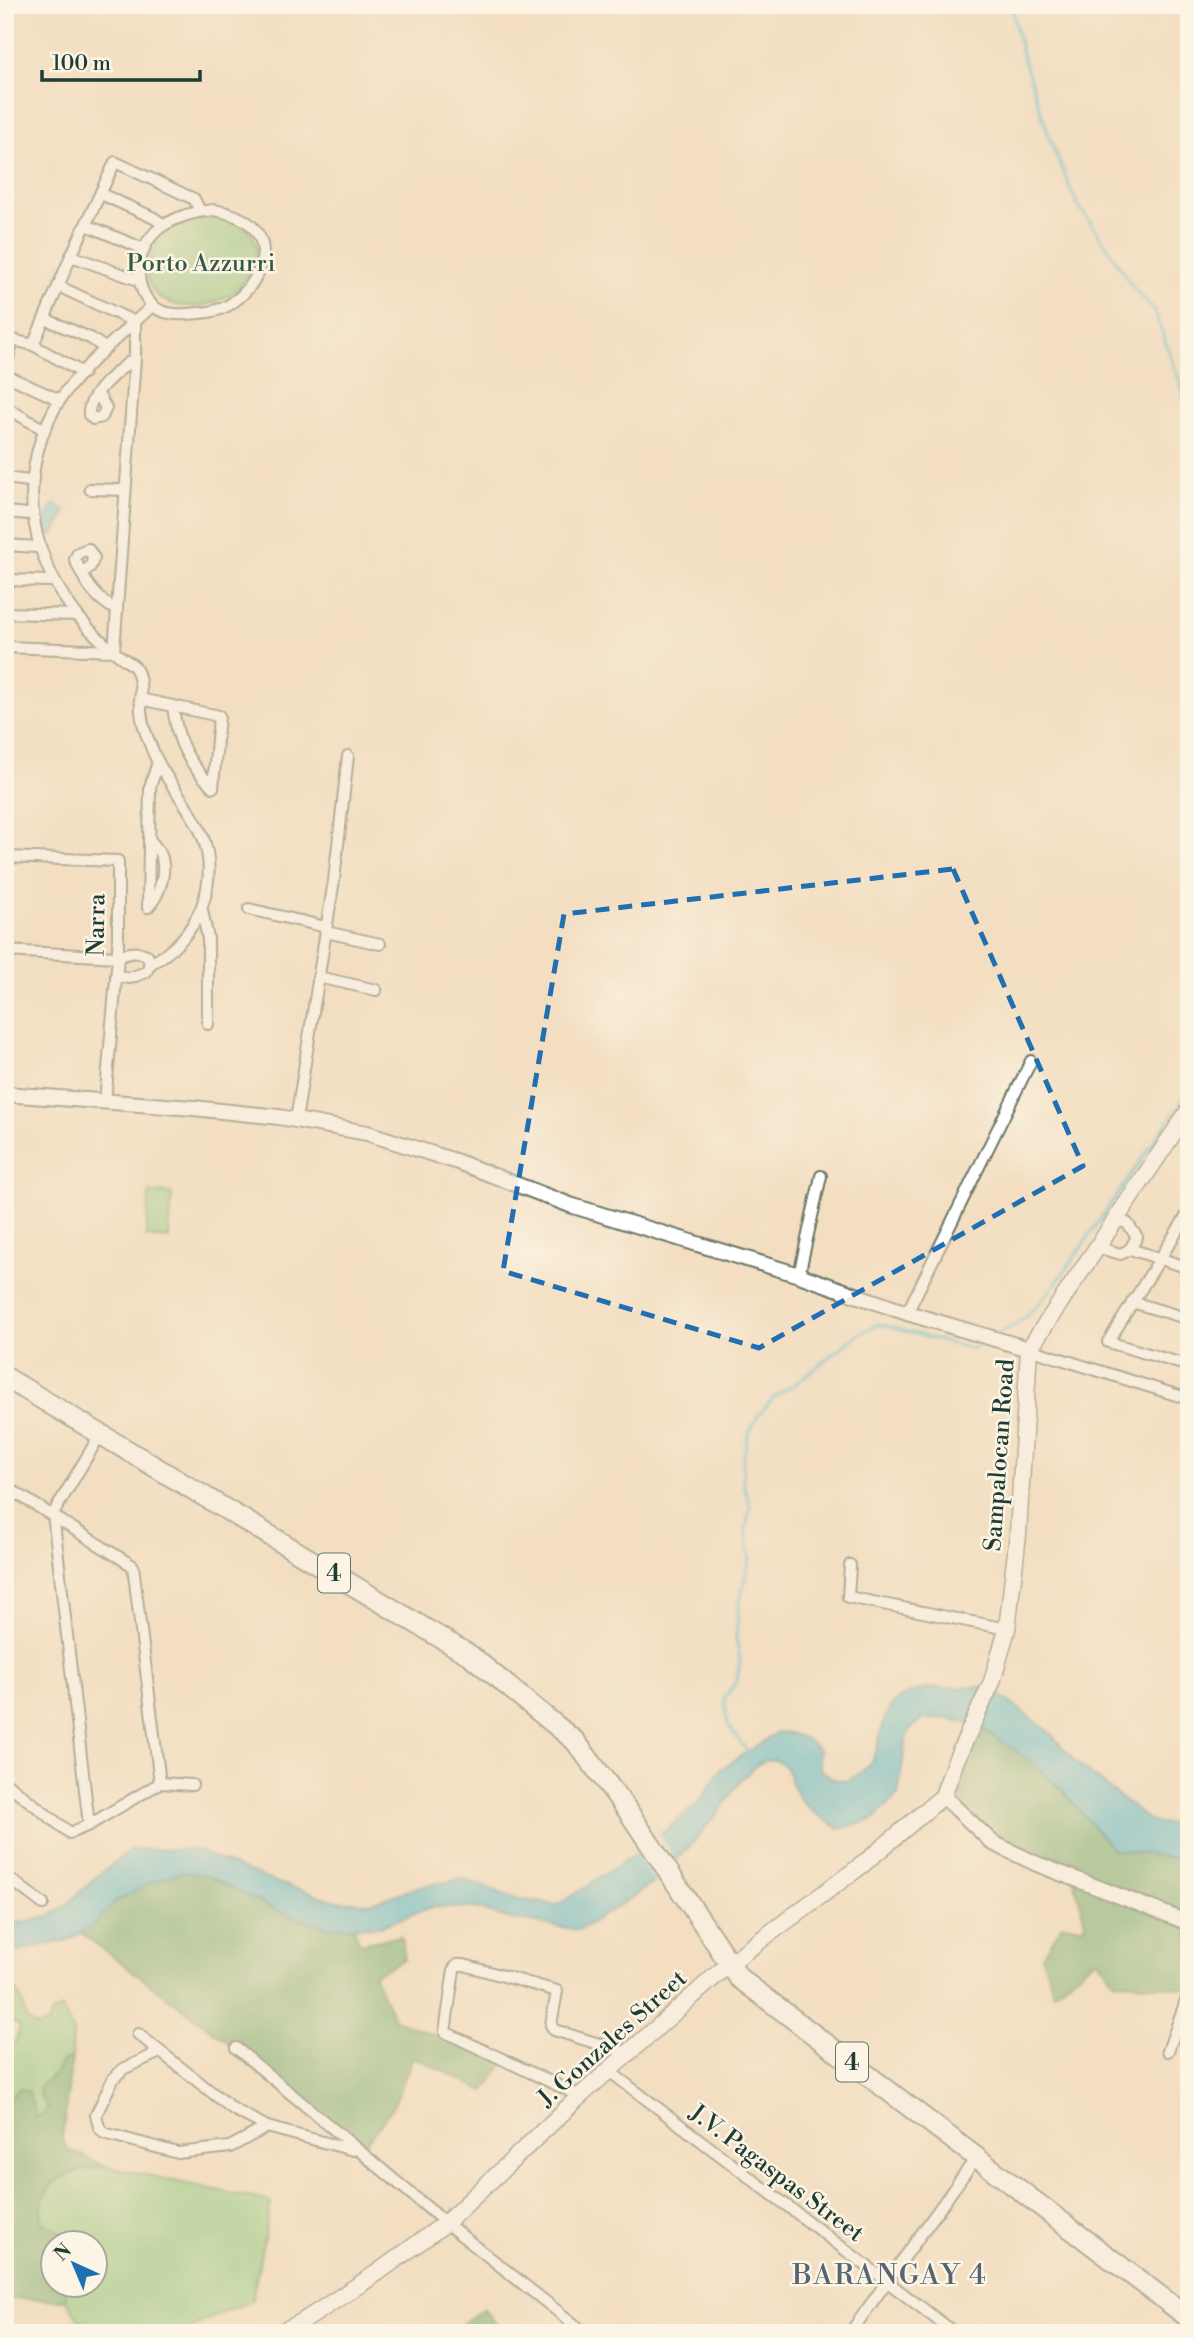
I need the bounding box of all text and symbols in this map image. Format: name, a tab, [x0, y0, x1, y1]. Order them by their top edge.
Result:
scale bar	[42, 38, 200, 82]
text: 100 m	[52, 51, 111, 77]
park label: Porto Azzurri	[127, 249, 275, 279]
street label: Narra	[81, 892, 113, 957]
street label: Sampalocan Road	[978, 1358, 1022, 1552]
road number: 4	[318, 1554, 350, 1592]
street label: J. Gonzales Street	[531, 1964, 694, 2114]
road number: 4	[836, 2042, 868, 2082]
street label: J.V. Pagaspas Street	[683, 2098, 870, 2249]
north arrow	[38, 2230, 108, 2300]
text: N	[49, 2239, 77, 2266]
district label: BARANGAY 4	[791, 2258, 988, 2293]

